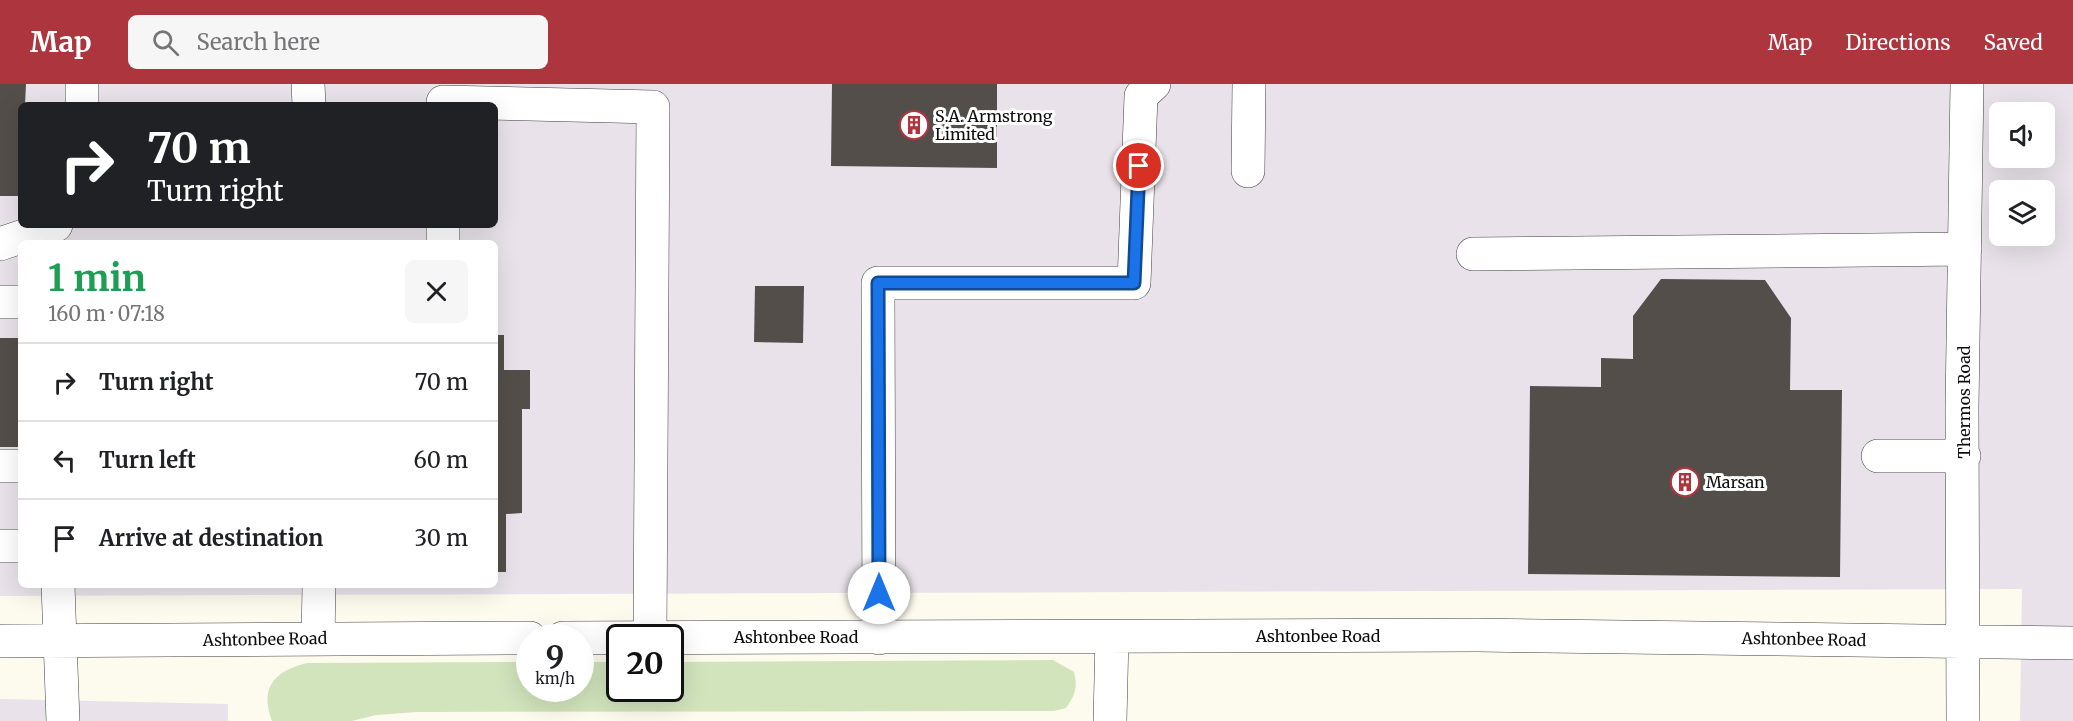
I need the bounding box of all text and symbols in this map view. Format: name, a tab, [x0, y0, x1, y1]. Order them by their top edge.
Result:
search box	[128, 15, 548, 69]
text: Map	[30, 24, 92, 60]
icon: search	[149, 26, 182, 59]
text: Search here	[197, 28, 320, 56]
text: Map	[1768, 29, 1812, 56]
text: Directions	[1845, 29, 1950, 56]
text: Saved	[1983, 29, 2043, 56]
map controls	[1989, 102, 2055, 246]
button: sound	[1989, 102, 2055, 168]
place label: S.A. Armstrong Limited	[935, 106, 1053, 144]
building icon: S.A. Armstrong Limited	[898, 109, 930, 141]
text: 70 m	[147, 122, 251, 174]
icon: right	[48, 126, 126, 204]
pin	[1113, 140, 1164, 191]
icon: arrive	[1122, 149, 1155, 182]
text: Turn right	[147, 174, 284, 208]
button: layers	[1989, 180, 2055, 246]
text: 1 min	[48, 256, 146, 301]
button: close	[405, 260, 468, 323]
text: 160 m · 07:18	[48, 301, 165, 326]
street label: Thermos Road	[1954, 345, 1974, 458]
icon: right	[48, 366, 81, 399]
text: Turn right	[99, 368, 213, 396]
text: 70 m	[415, 368, 468, 396]
icon: left	[48, 444, 81, 477]
text: Turn left	[99, 446, 196, 474]
text: 60 m	[414, 446, 468, 474]
building icon: Marsan	[1669, 466, 1701, 498]
place label: Marsan	[1706, 472, 1765, 492]
icon: arrive	[48, 522, 81, 555]
text: Arrive at destination	[99, 524, 323, 552]
text: 30 m	[414, 524, 468, 552]
position arrow	[847, 561, 911, 625]
speed limit sign: 20	[606, 624, 684, 702]
street label: Ashtonbee Road	[1255, 626, 1381, 646]
street label: Ashtonbee Road	[733, 627, 859, 647]
street label: Ashtonbee Road	[202, 628, 328, 650]
street label: Ashtonbee Road	[1741, 628, 1867, 650]
text: 9	[546, 637, 564, 675]
text: km/h	[535, 669, 575, 688]

